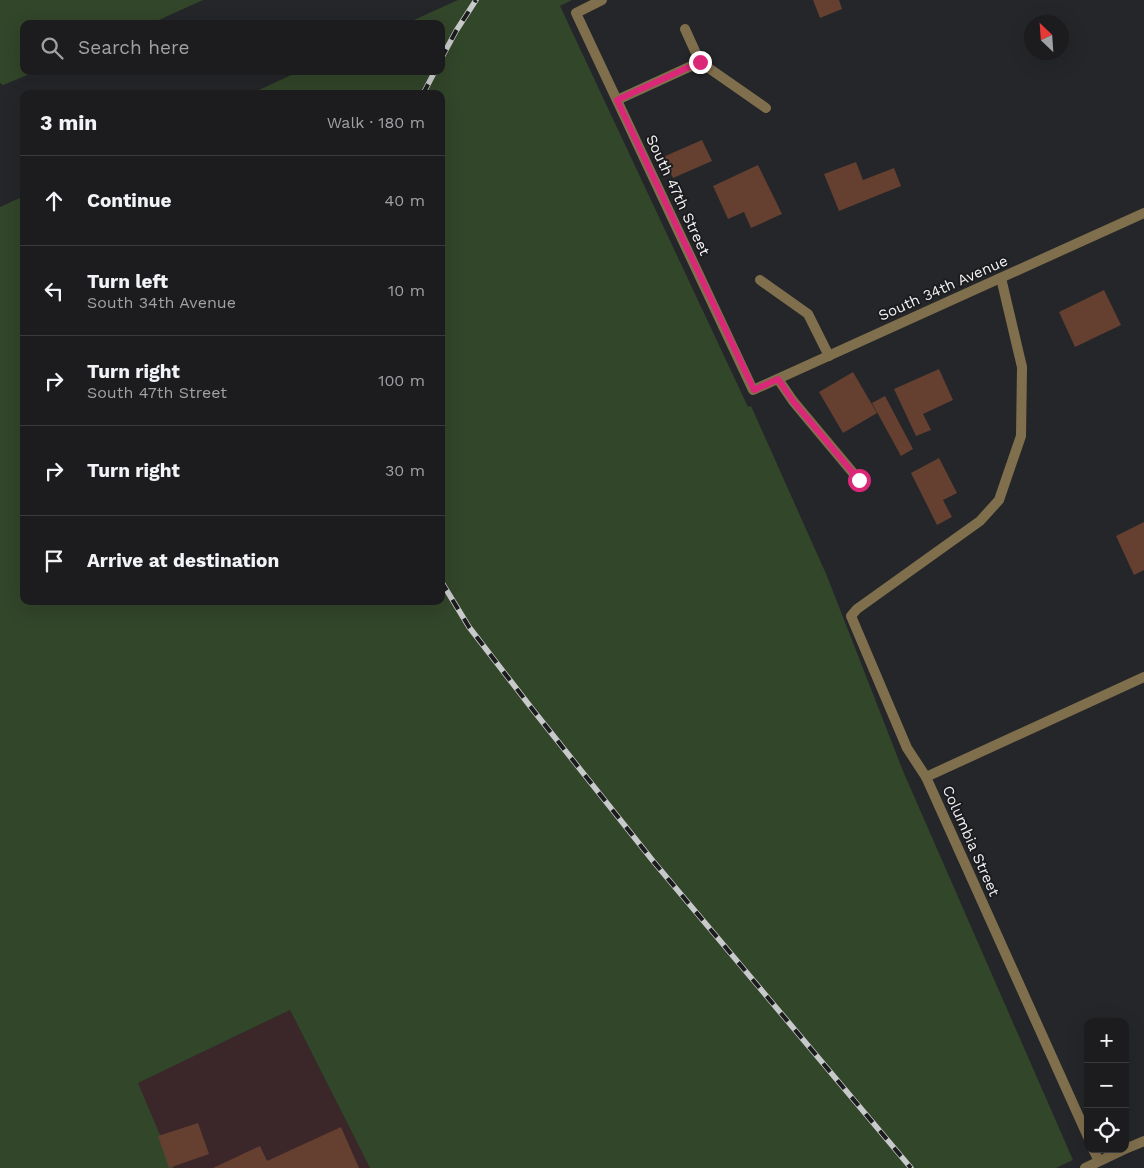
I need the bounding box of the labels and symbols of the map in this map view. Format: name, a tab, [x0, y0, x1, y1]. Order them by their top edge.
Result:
north arrow	[1024, 15, 1069, 60]
route end	[689, 51, 712, 74]
street label: South 47th Street	[642, 132, 714, 259]
street label: South 34th Avenue	[876, 251, 1010, 325]
route start	[848, 469, 871, 492]
street label: Columbia Street	[939, 783, 1004, 900]

